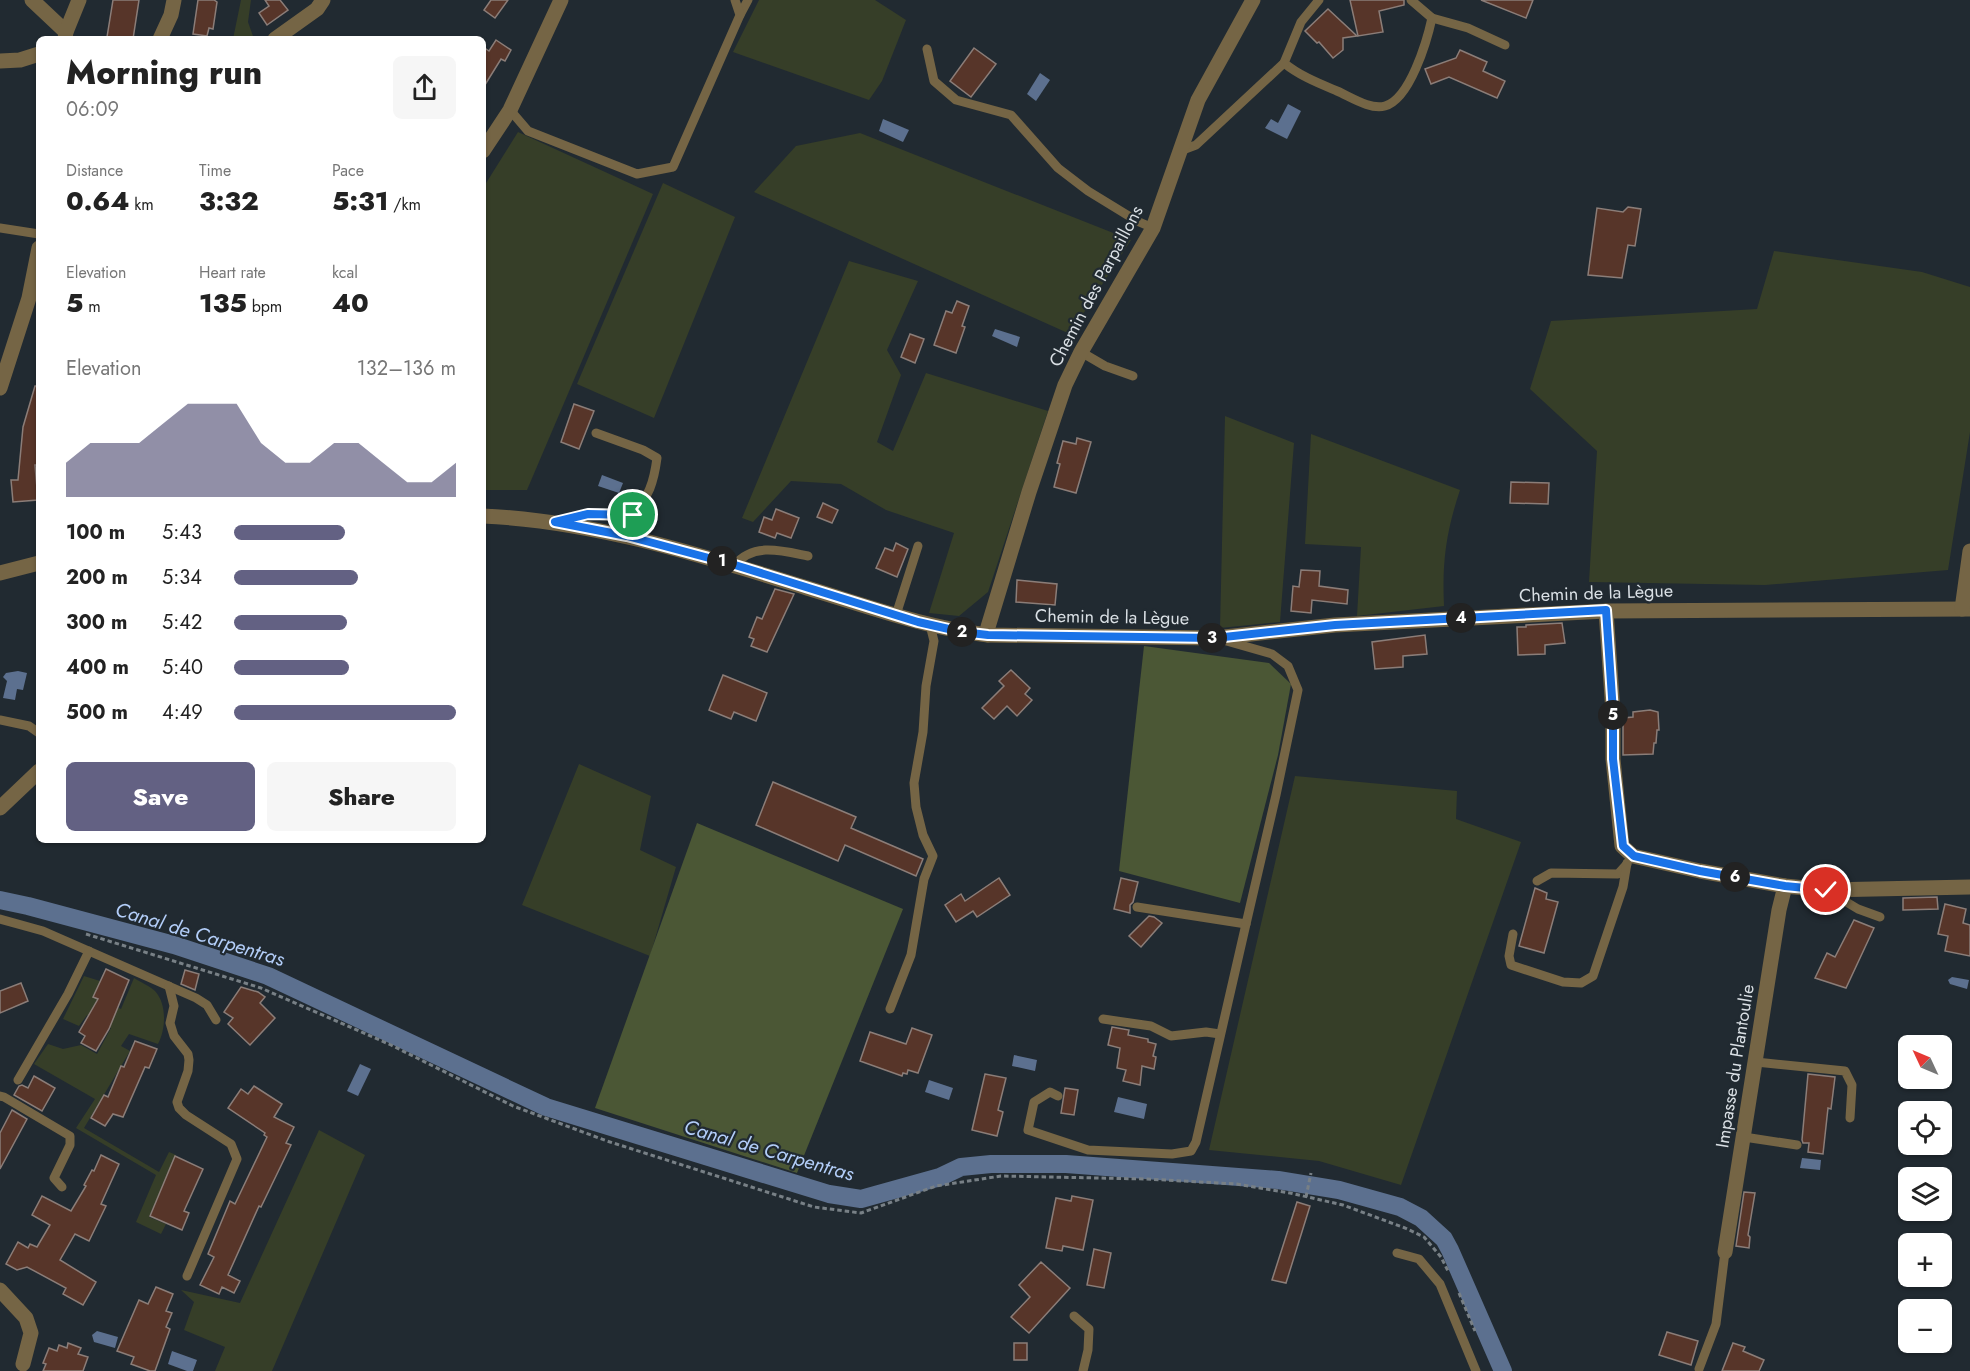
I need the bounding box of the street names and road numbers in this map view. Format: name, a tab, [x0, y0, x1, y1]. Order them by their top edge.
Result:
street label: Chemin des Parpaillons	[1042, 201, 1150, 371]
street label: Chemin de la Lègue	[1519, 577, 1673, 609]
street label: Chemin de la Lègue	[1035, 603, 1189, 631]
street label: Impasse du Plantoulie	[1709, 982, 1761, 1150]

